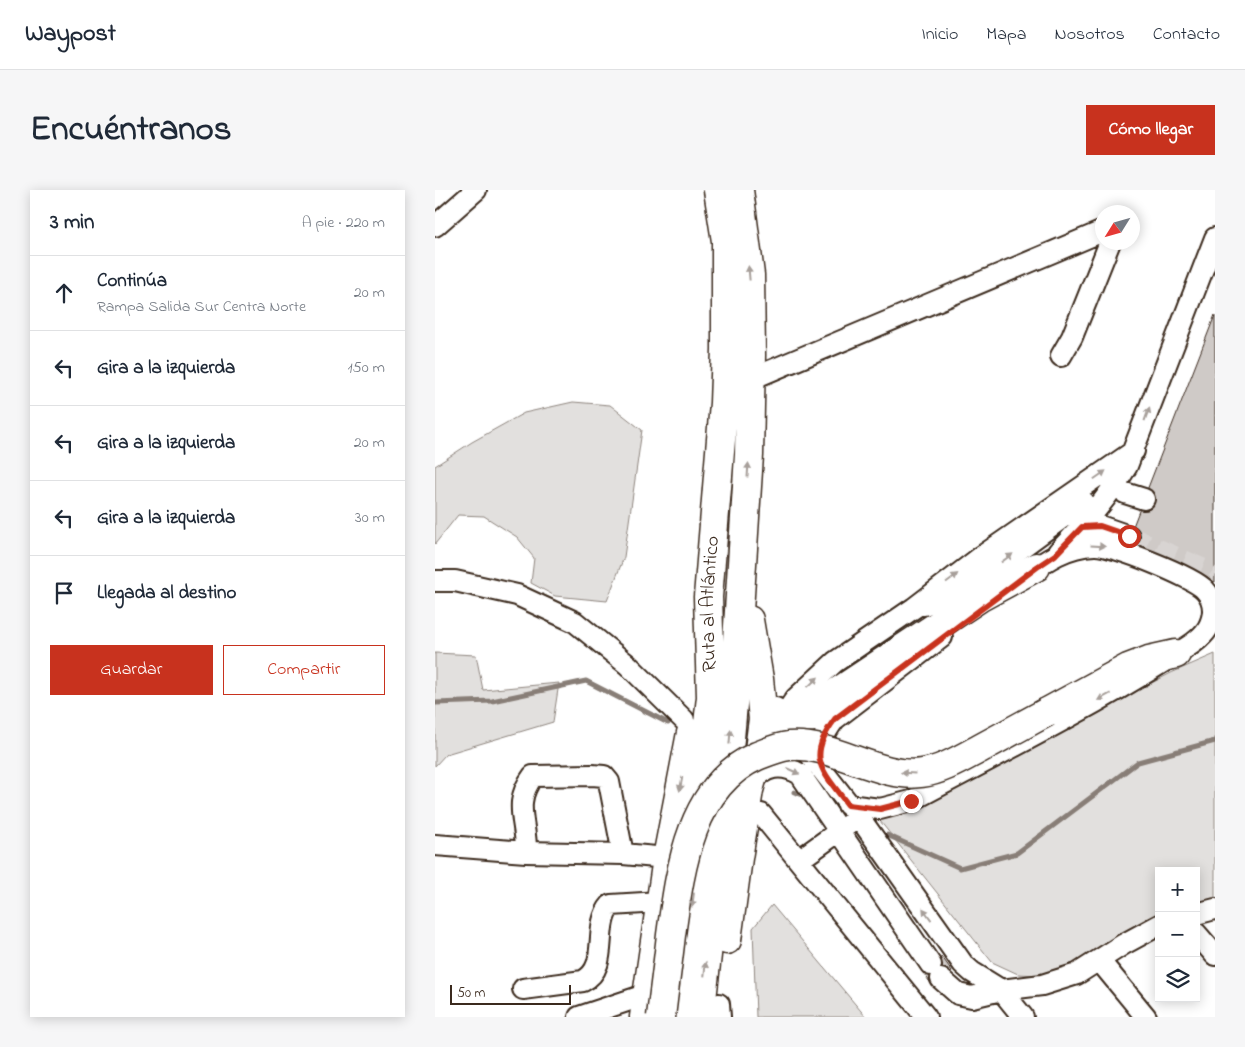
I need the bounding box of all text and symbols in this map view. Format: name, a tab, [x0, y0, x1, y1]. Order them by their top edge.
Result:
text: Waypost	[25, 17, 116, 52]
text: Inicio	[921, 22, 958, 48]
text: Mapa	[986, 22, 1027, 48]
text: Nosotros	[1055, 22, 1125, 48]
text: Contacto	[1153, 22, 1220, 48]
text: Encuéntranos	[30, 105, 232, 156]
button: Cómo llegar	[1086, 105, 1215, 155]
north arrow	[1095, 205, 1140, 250]
text: 3 min	[50, 208, 94, 238]
text: A pie · 220 m	[302, 211, 385, 235]
one-way arrow	[745, 265, 753, 281]
text: Continúa	[97, 268, 167, 295]
icon: ahead	[50, 279, 78, 307]
text: 20 m	[354, 281, 385, 305]
text: Rampa Salida Sur Centra Norte	[97, 295, 306, 319]
icon: left	[50, 354, 78, 382]
text: Gira a la izquierda	[97, 355, 235, 382]
text: 150 m	[347, 356, 385, 380]
one-way arrow	[1144, 406, 1151, 421]
icon: left	[50, 429, 78, 457]
text: Gira a la izquierda	[97, 430, 235, 457]
text: 20 m	[354, 431, 385, 455]
one-way arrow	[745, 462, 753, 478]
one-way arrow	[1093, 470, 1107, 480]
icon: left	[50, 504, 78, 532]
text: Gira a la izquierda	[97, 505, 235, 532]
text: 30 m	[355, 506, 385, 530]
route start	[1118, 525, 1141, 548]
street label: Ruta al Atlántico	[693, 535, 727, 672]
one-way arrow	[1090, 543, 1106, 551]
one-way arrow	[1001, 553, 1014, 563]
one-way arrow	[945, 573, 958, 584]
icon: arrive	[50, 579, 78, 607]
text: Llegada al destino	[97, 580, 236, 607]
button: Guardar	[50, 645, 213, 695]
button: Compartir	[223, 645, 385, 695]
one-way arrow	[807, 676, 819, 688]
one-way arrow	[1097, 693, 1111, 701]
one-way arrow	[726, 729, 734, 745]
one-way arrow	[786, 767, 800, 775]
one-way arrow	[900, 768, 916, 776]
one-way arrow	[676, 776, 684, 792]
route end	[900, 790, 923, 813]
map controls	[1155, 867, 1200, 1002]
button: +	[1155, 867, 1200, 912]
one-way arrow	[689, 893, 697, 909]
one-way arrow	[922, 907, 932, 920]
button: −	[1155, 912, 1200, 957]
button: layers	[1155, 957, 1200, 1002]
one-way arrow	[701, 960, 709, 976]
scale bar	[450, 982, 571, 1005]
text: 50 m	[457, 983, 485, 1004]

